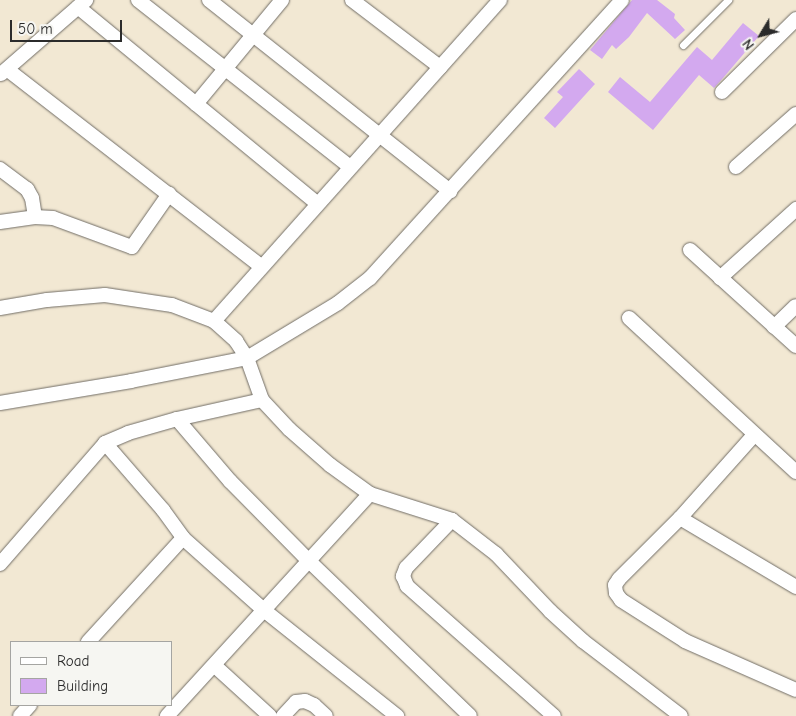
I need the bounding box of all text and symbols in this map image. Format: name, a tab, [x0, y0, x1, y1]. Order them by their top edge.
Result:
scale bar	[12, 10, 125, 42]
north arrow	[736, 10, 786, 60]
text: 50 m	[18, 20, 53, 38]
text: N	[739, 36, 758, 53]
legend	[10, 641, 172, 706]
text: Road	[57, 652, 89, 670]
text: Building	[57, 677, 108, 695]

